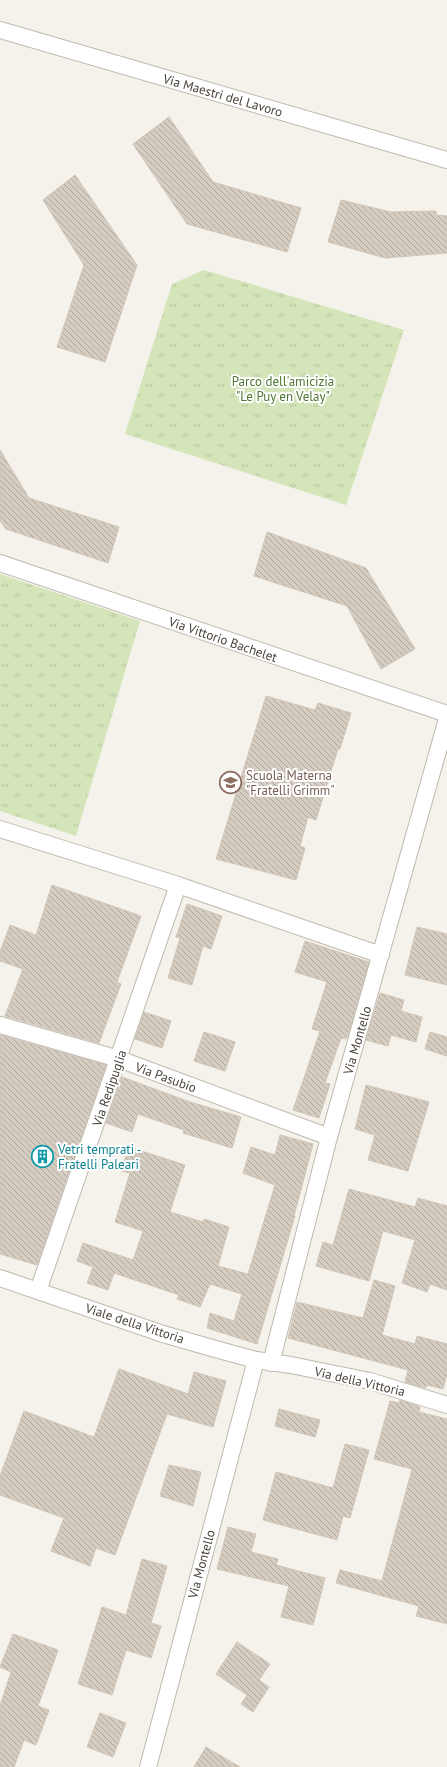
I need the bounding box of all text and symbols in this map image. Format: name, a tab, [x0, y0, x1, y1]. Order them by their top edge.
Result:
street label: Via Maestri del Lavoro	[160, 70, 285, 121]
park label: Parco dell'amicizia "Le Puy en Velay"	[232, 373, 334, 405]
street label: Via Vittorio Bachelet	[165, 613, 280, 666]
place label: Scuola Materna "Fratelli Grimm"	[246, 767, 335, 799]
school or university icon: Scuola Materna "Fratelli Grimm"	[217, 769, 243, 795]
street label: Via Montello	[339, 1004, 375, 1077]
street label: Via Redipuglia	[88, 1048, 130, 1130]
street label: Via Pasubio	[132, 1058, 199, 1096]
place label: Vetri temprati - Fratelli Paleari	[57, 1141, 141, 1173]
building icon: Vetri temprati - Fratelli Paleari	[29, 1143, 55, 1169]
street label: Viale della Vittoria	[82, 1299, 186, 1347]
street label: Via della Vittoria	[312, 1363, 407, 1400]
street label: Via Montello	[184, 1528, 219, 1601]

